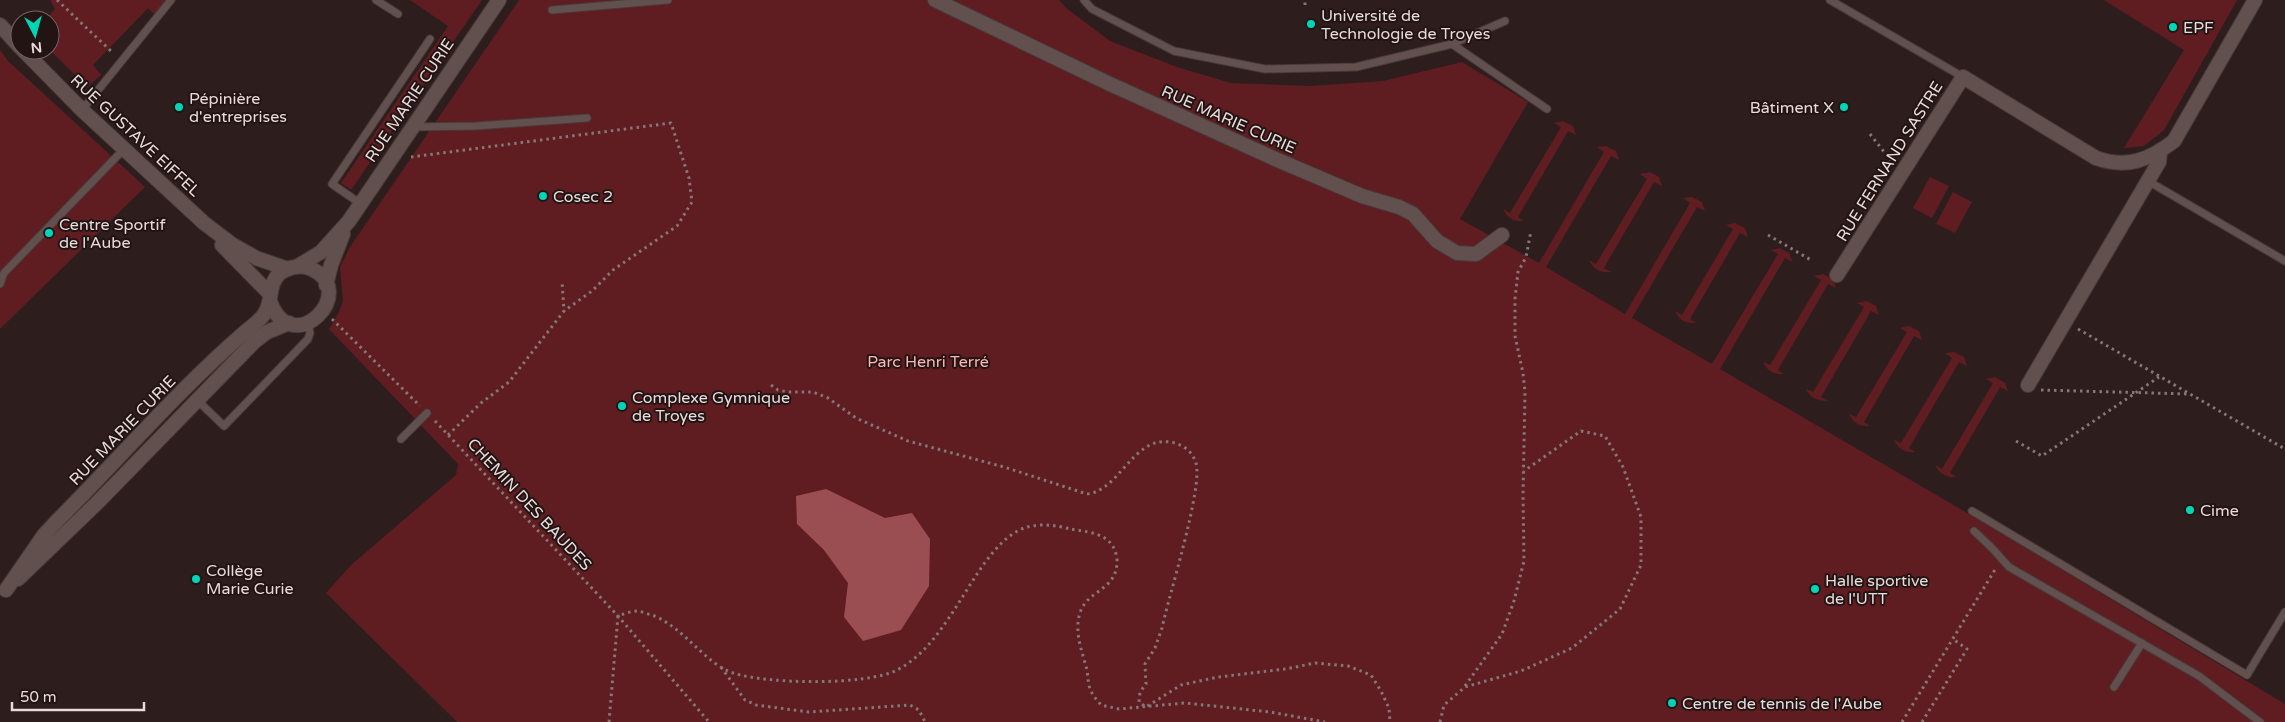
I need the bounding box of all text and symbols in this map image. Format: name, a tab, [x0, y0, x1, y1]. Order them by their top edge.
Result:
place label: Université de Technologie de Troyes	[1321, 6, 1490, 44]
north arrow	[10, 10, 60, 60]
marker: Université de Technologie de Troyes	[1305, 18, 1317, 30]
place label: EPF	[2183, 18, 2214, 38]
marker: EPF	[2167, 21, 2179, 33]
street label: RUE MARIE CURIE	[361, 35, 459, 166]
text: N	[30, 38, 43, 56]
street label: RUE GUSTAVE EIFFEL	[66, 70, 204, 201]
street label: RUE FERNAND SASTRE	[1832, 78, 1947, 245]
street label: RUE MARIE CURIE	[1158, 81, 1299, 159]
place label: Pépinière d'entreprises	[189, 89, 287, 127]
place label: Bâtiment X	[1750, 98, 1834, 118]
marker: Pépinière d'entreprises	[173, 101, 185, 113]
marker: Bâtiment X	[1838, 101, 1850, 113]
place label: Cosec 2	[553, 187, 613, 207]
marker: Cosec 2	[537, 190, 549, 202]
place label: Centre Sportif de l'Aube	[59, 215, 166, 253]
marker: Centre Sportif de l'Aube	[43, 227, 55, 239]
park label: Parc Henri Terré	[867, 352, 989, 372]
street label: RUE MARIE CURIE	[65, 372, 180, 490]
place label: Complexe Gymnique de Troyes	[632, 388, 790, 426]
marker: Complexe Gymnique de Troyes	[616, 400, 628, 412]
street label: CHEMIN DES BAUDES	[463, 434, 596, 575]
place label: Cime	[2200, 501, 2239, 521]
marker: Cime	[2184, 504, 2196, 516]
place label: Collège Marie Curie	[206, 561, 294, 599]
place label: Halle sportive de l'UTT	[1825, 571, 1928, 609]
marker: Collège Marie Curie	[190, 573, 202, 585]
marker: Halle sportive de l'UTT	[1809, 583, 1821, 595]
scale bar	[12, 680, 145, 712]
text: 50 m	[20, 688, 57, 706]
place label: Centre de tennis de l'Aube	[1682, 694, 1882, 714]
marker: Centre de tennis de l'Aube	[1666, 697, 1678, 709]

